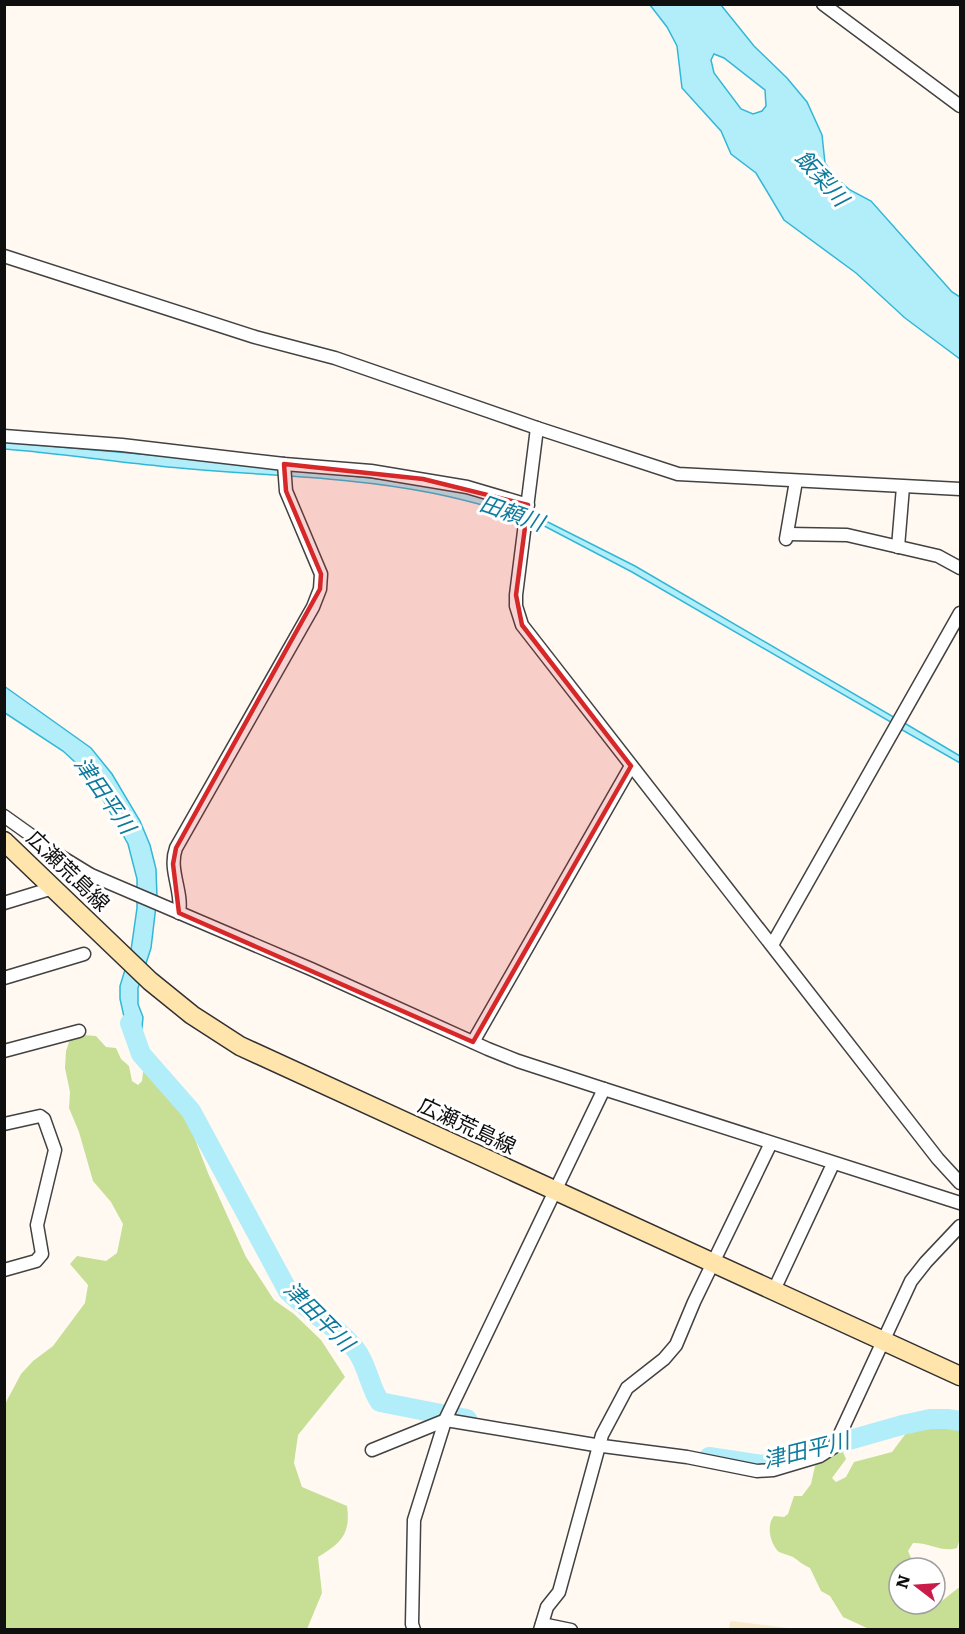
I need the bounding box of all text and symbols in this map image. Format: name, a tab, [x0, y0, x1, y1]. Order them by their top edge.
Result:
water label: 飯梨川	[789, 141, 859, 214]
water label: 田頼川	[476, 485, 551, 539]
water label: 津田平川	[67, 749, 146, 841]
street label: 広瀬荒島線	[21, 822, 118, 917]
street label: 広瀬荒島線	[414, 1087, 522, 1160]
water label: 津田平川	[277, 1272, 364, 1359]
water label: 津田平川	[759, 1421, 854, 1475]
north arrow	[887, 1556, 947, 1616]
text: N	[888, 1571, 915, 1591]

